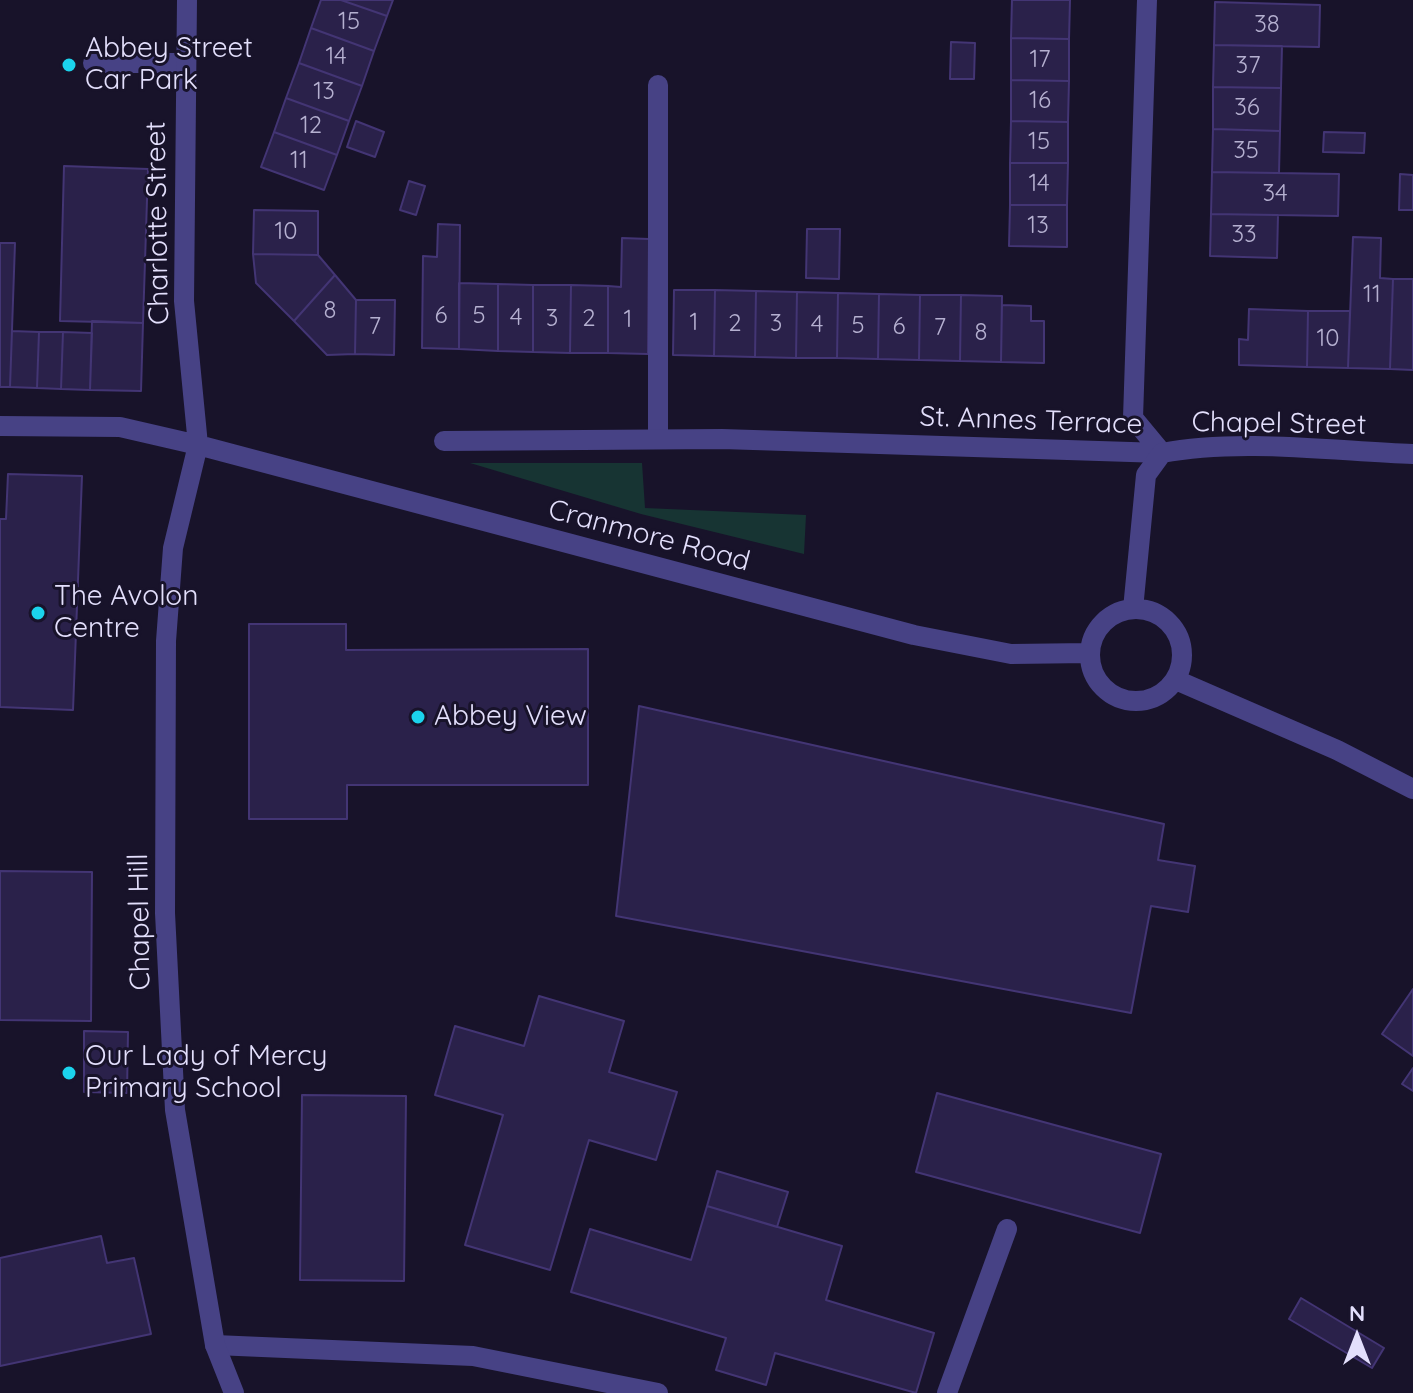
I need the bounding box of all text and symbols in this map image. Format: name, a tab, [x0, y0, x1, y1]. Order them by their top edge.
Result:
house number: 15	[338, 8, 360, 36]
house number: 38	[1254, 11, 1280, 39]
place label: Abbey Street Car Park	[85, 32, 253, 98]
house number: 14	[325, 43, 347, 71]
house number: 17	[1029, 46, 1051, 74]
house number: 37	[1236, 52, 1260, 80]
marker: Abbey Street Car Park	[60, 56, 78, 74]
house number: 13	[313, 78, 335, 106]
house number: 16	[1029, 87, 1051, 115]
house number: 36	[1234, 94, 1260, 122]
house number: 12	[300, 112, 322, 140]
street label: Charlotte Street	[139, 121, 177, 325]
house number: 15	[1028, 128, 1050, 156]
house number: 35	[1233, 137, 1259, 165]
house number: 11	[290, 147, 308, 175]
house number: 14	[1028, 170, 1050, 198]
house number: 34	[1262, 180, 1288, 208]
house number: 13	[1027, 212, 1049, 240]
house number: 10	[274, 218, 298, 246]
house number: 33	[1231, 221, 1257, 249]
house number: 11	[1363, 281, 1381, 309]
house number: 8	[324, 297, 336, 325]
house number: 6	[435, 302, 447, 330]
house number: 5	[472, 302, 486, 330]
house number: 4	[510, 304, 522, 332]
house number: 3	[546, 305, 558, 333]
house number: 2	[582, 305, 596, 333]
house number: 1	[624, 306, 632, 334]
house number: 1	[690, 309, 698, 337]
house number: 2	[728, 310, 742, 338]
house number: 3	[770, 310, 782, 338]
house number: 4	[811, 311, 823, 339]
house number: 5	[851, 312, 865, 340]
house number: 7	[369, 313, 381, 341]
house number: 6	[893, 313, 905, 341]
house number: 7	[934, 314, 946, 342]
house number: 8	[975, 319, 987, 347]
house number: 10	[1316, 325, 1340, 353]
street label: St. Annes Terrace	[919, 400, 1143, 442]
street label: Chapel Street	[1191, 406, 1367, 442]
street label: Cranmore Road	[544, 493, 754, 579]
place label: The Avolon Centre	[54, 580, 198, 646]
marker: The Avolon Centre	[29, 604, 47, 622]
place label: Abbey View	[434, 700, 587, 734]
marker: Abbey View	[409, 708, 427, 726]
street label: Chapel Hill	[122, 853, 158, 991]
place label: Our Lady of Mercy Primary School	[85, 1040, 327, 1106]
marker: Our Lady of Mercy Primary School	[60, 1064, 78, 1082]
north arrow	[1317, 1297, 1397, 1377]
text: N	[1349, 1299, 1365, 1327]

